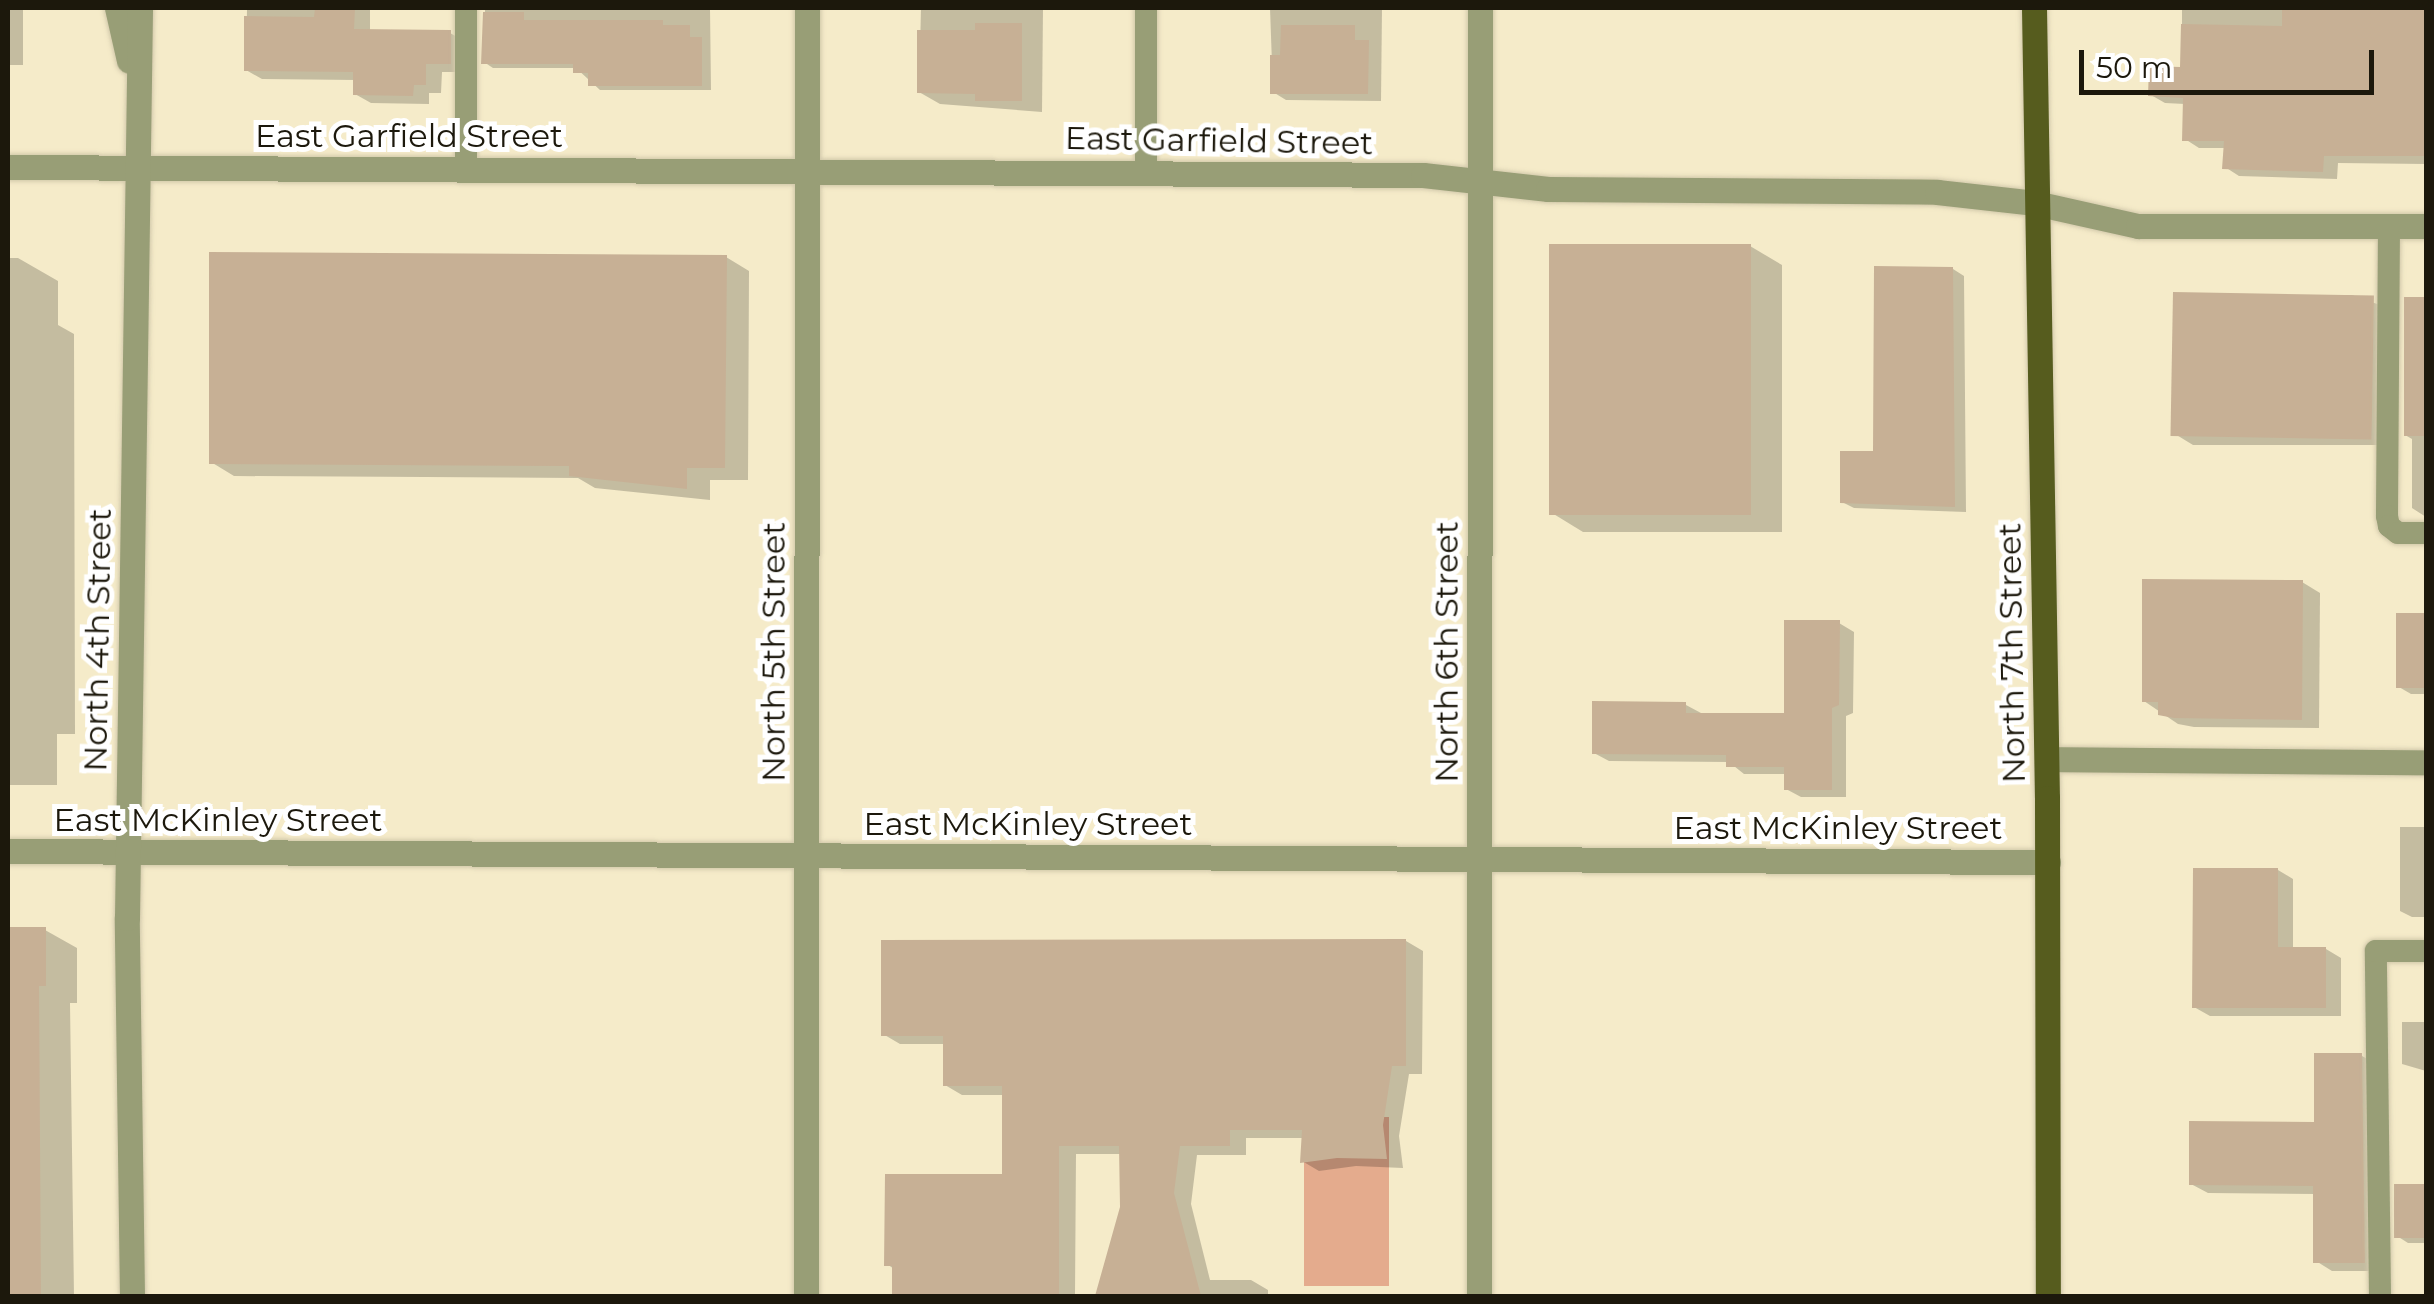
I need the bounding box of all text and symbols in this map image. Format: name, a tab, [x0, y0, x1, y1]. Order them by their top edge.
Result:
scale bar	[2084, 30, 2379, 92]
text: 50 m	[2096, 49, 2173, 86]
street label: East Garfield Street	[255, 117, 563, 155]
street label: East Garfield Street	[1065, 119, 1373, 163]
street label: North 4th Street	[77, 508, 119, 772]
street label: North 6th Street	[1428, 521, 1466, 783]
street label: North 5th Street	[755, 522, 793, 782]
street label: North 7th Street	[1991, 522, 2033, 784]
street label: East McKinley Street	[54, 801, 382, 839]
street label: East McKinley Street	[864, 805, 1192, 843]
street label: East McKinley Street	[1674, 809, 2002, 847]

